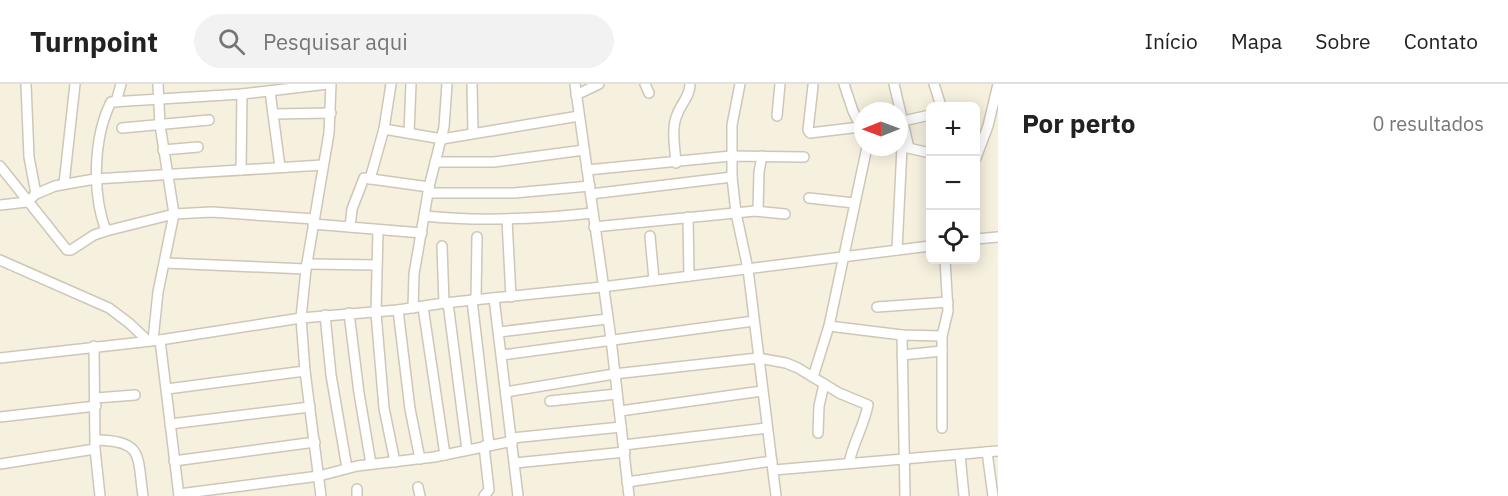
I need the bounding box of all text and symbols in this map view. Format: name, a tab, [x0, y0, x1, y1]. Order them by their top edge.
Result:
search box	[194, 14, 614, 68]
text: Turnpoint	[30, 23, 158, 60]
icon: search	[215, 25, 248, 58]
text: Pesquisar aqui	[263, 27, 408, 56]
text: Início	[1145, 27, 1198, 55]
text: Mapa	[1231, 27, 1282, 55]
text: Sobre	[1315, 27, 1371, 55]
text: Contato	[1404, 27, 1478, 55]
north arrow	[854, 102, 908, 156]
map controls	[926, 102, 980, 264]
button: +	[926, 102, 980, 156]
text: Por perto	[1022, 106, 1135, 140]
text: 0 resultados	[1372, 110, 1484, 137]
button: −	[926, 156, 980, 210]
button: locate	[926, 210, 980, 264]

